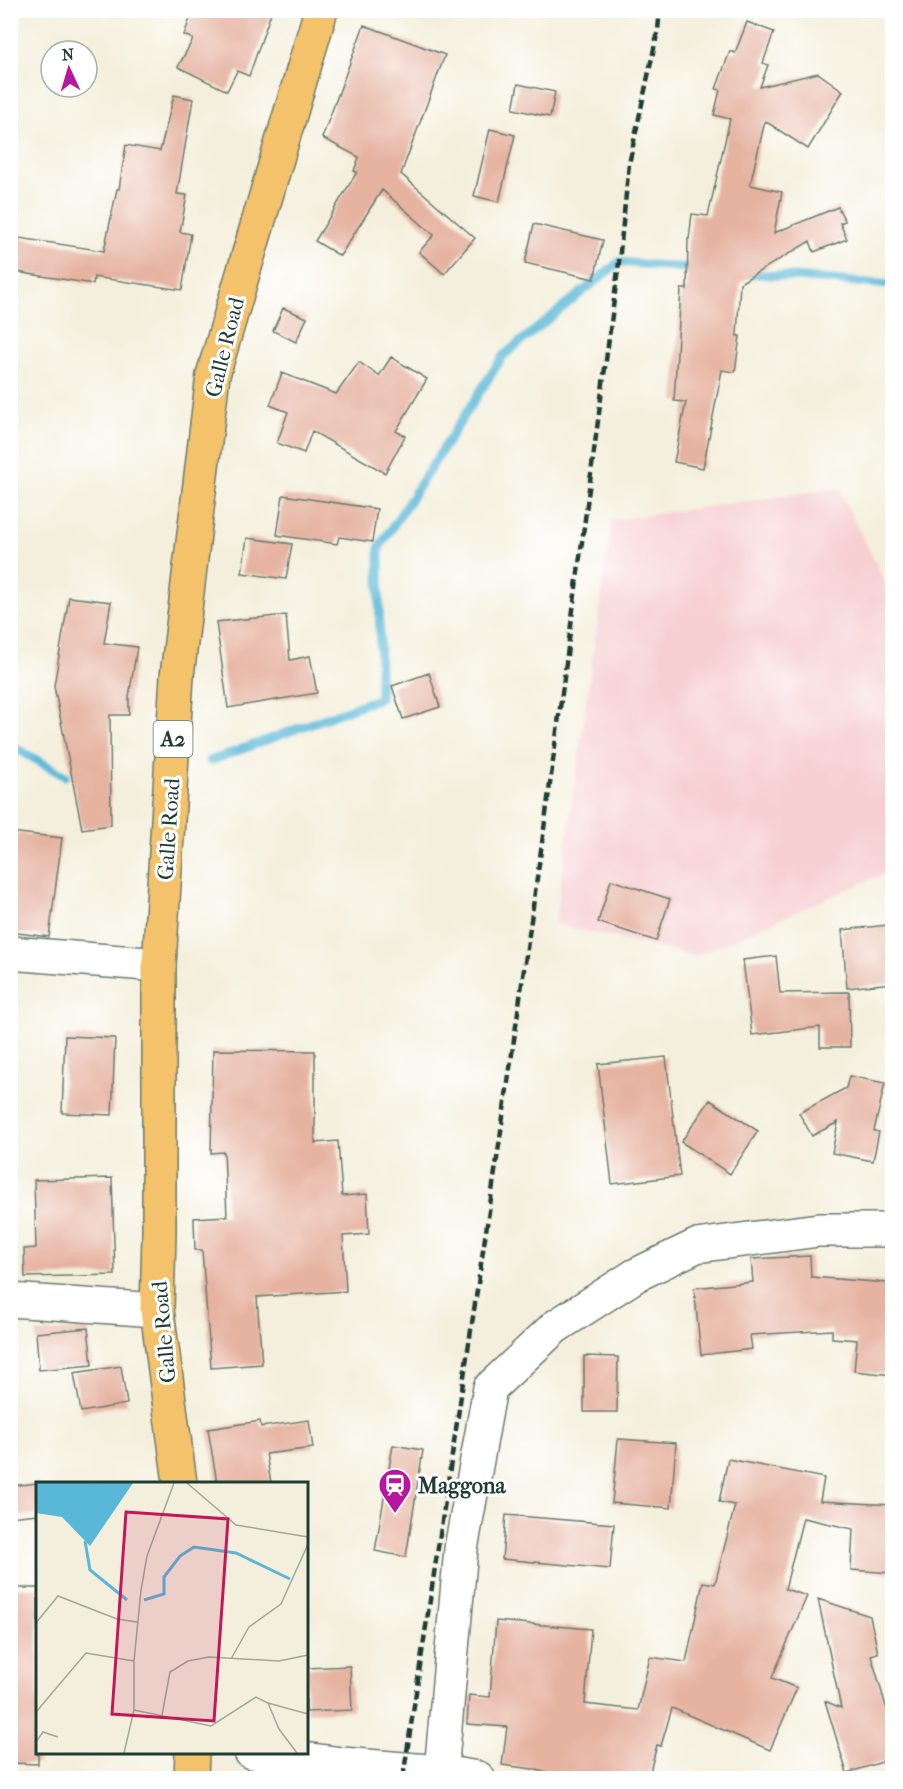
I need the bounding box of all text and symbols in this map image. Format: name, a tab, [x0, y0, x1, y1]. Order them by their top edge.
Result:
north arrow	[39, 39, 99, 99]
text: N	[61, 45, 76, 64]
street label: Galle Road	[200, 293, 250, 400]
road number: A2	[154, 721, 192, 757]
street label: Galle Road	[152, 776, 186, 881]
street label: Galle Road	[146, 1279, 181, 1384]
station icon: Maggona	[377, 1467, 413, 1514]
place label: Maggona	[417, 1473, 507, 1499]
inset map	[36, 1482, 308, 1753]

